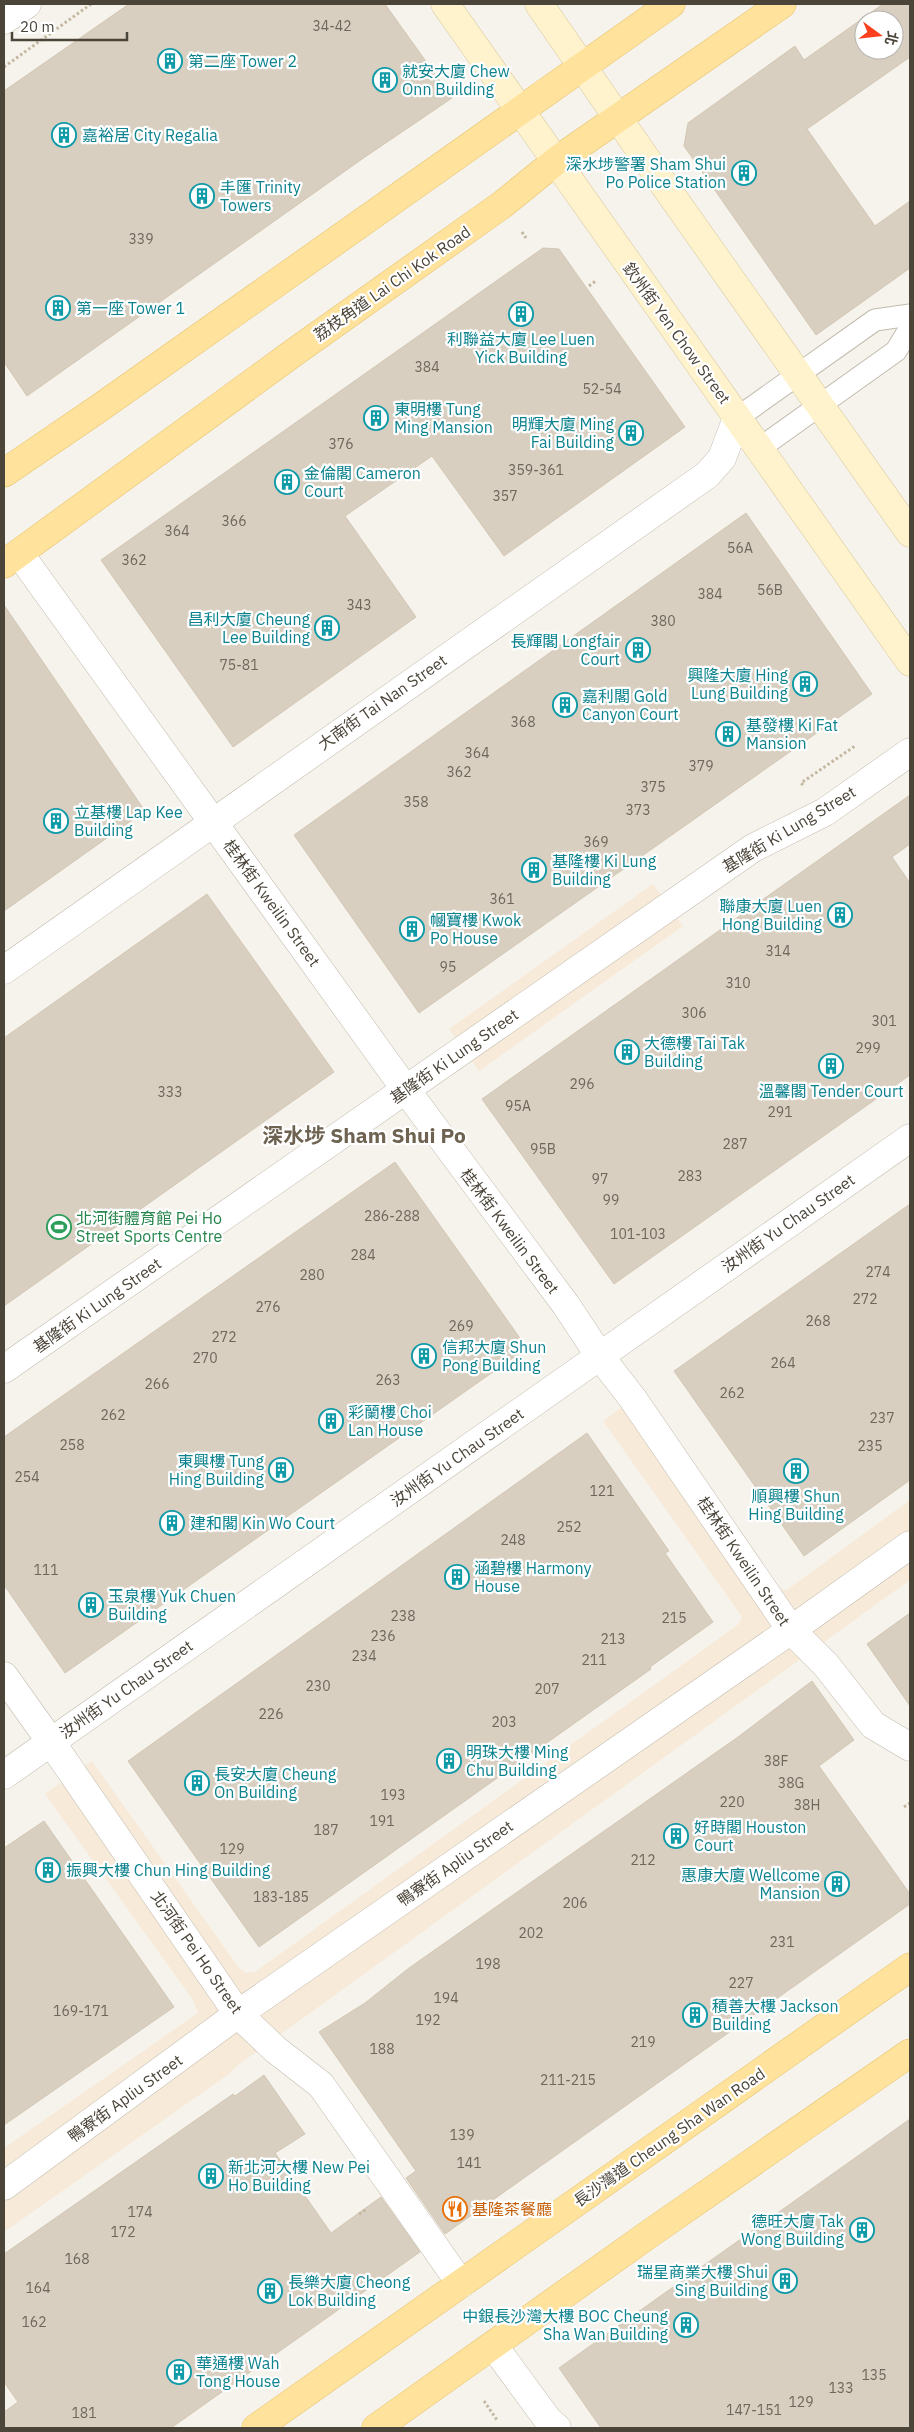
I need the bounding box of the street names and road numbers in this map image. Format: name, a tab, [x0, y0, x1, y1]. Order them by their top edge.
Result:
street label: 荔枝角道 Lai Chi Kok Road	[310, 221, 474, 345]
street label: 欽州街 Yen Chow Street	[619, 258, 735, 408]
street label: 大南街 Tai Nan Street	[314, 650, 450, 754]
street label: 基隆街 Ki Lung Street	[719, 781, 859, 877]
street label: 桂林街 Kweilin Street	[219, 836, 325, 970]
street label: 基隆街 Ki Lung Street	[386, 1004, 522, 1108]
street label: 桂林街 Kweilin Street	[456, 1164, 564, 1298]
street label: 汝州街 Yu Chau Street	[718, 1170, 858, 1276]
street label: 基隆街 Ki Lung Street	[29, 1253, 165, 1357]
street label: 汝州街 Yu Chau Street	[387, 1404, 527, 1510]
street label: 桂林街 Kweilin Street	[693, 1492, 795, 1630]
street label: 汝州街 Yu Chau Street	[56, 1636, 196, 1742]
street label: 鴨寮街 Apliu Street	[393, 1816, 517, 1910]
street label: 北河街 Pei Ho Street	[147, 1887, 247, 2017]
street label: 鴨寮街 Apliu Street	[64, 2050, 186, 2146]
street label: 長沙灣道 Cheung Sha Wan Road	[569, 2063, 769, 2211]

